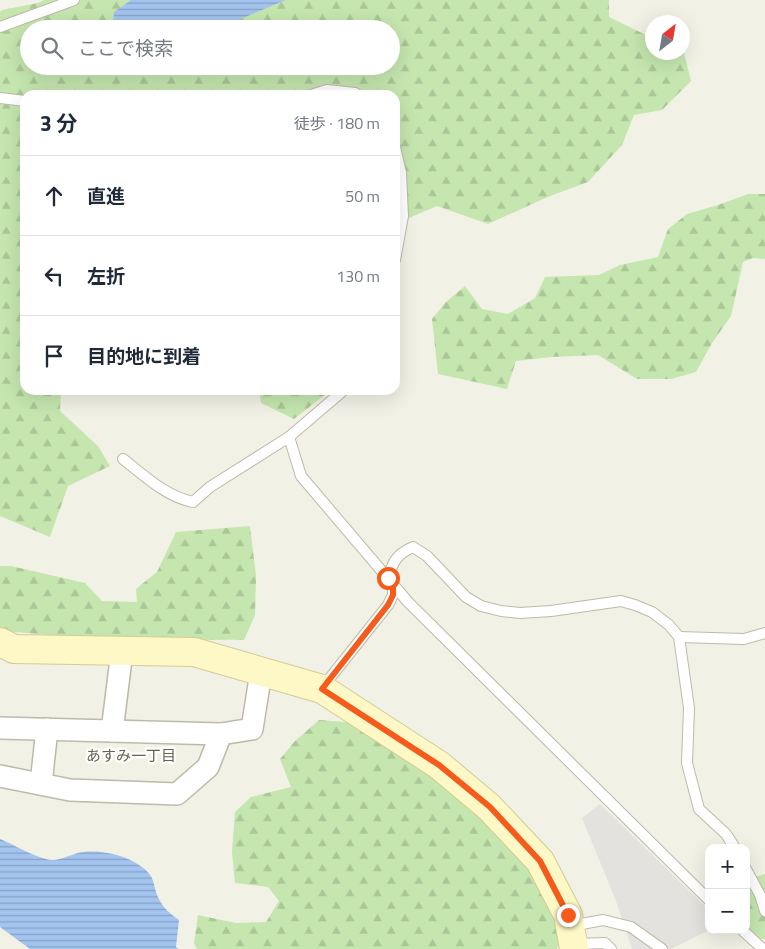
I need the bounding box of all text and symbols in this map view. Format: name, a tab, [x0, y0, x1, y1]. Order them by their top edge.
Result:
north arrow	[645, 15, 690, 60]
search box	[20, 20, 400, 75]
text: ここで検索	[78, 33, 173, 62]
icon: search	[38, 34, 66, 62]
text: 3 分	[40, 107, 77, 139]
text: 徒歩 · 180 m	[294, 111, 380, 135]
text: 直進	[87, 181, 125, 210]
icon: ahead	[40, 182, 68, 210]
text: 50 m	[345, 184, 380, 208]
text: 左折	[87, 261, 125, 290]
icon: left	[40, 262, 68, 290]
text: 130 m	[336, 264, 380, 288]
text: 目的地に到着	[87, 341, 201, 370]
icon: arrive	[40, 342, 68, 370]
route start	[377, 567, 400, 590]
district label: あすみ一丁目	[86, 744, 176, 767]
map controls	[705, 844, 750, 934]
button: +	[705, 844, 750, 889]
button: −	[705, 889, 750, 934]
route end	[557, 904, 580, 927]

